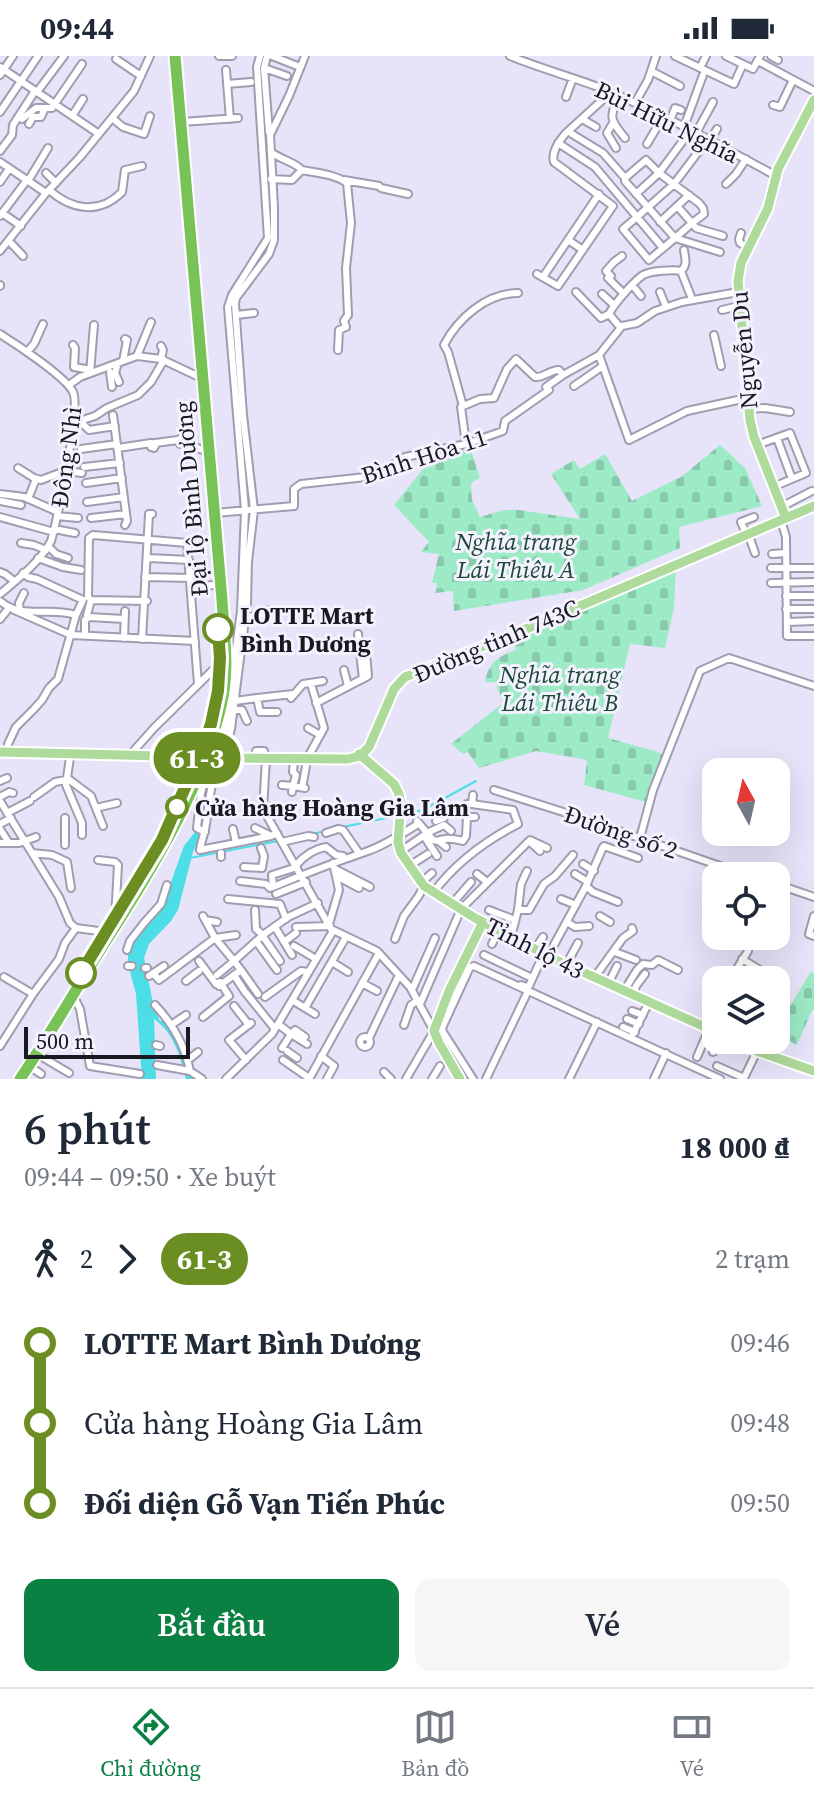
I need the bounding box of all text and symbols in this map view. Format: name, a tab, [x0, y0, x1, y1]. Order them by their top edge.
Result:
text: 09:44	[40, 8, 114, 49]
street label: Bùi Hữu Nghĩa	[589, 73, 745, 171]
street label: Nguyễn Du	[722, 290, 766, 410]
street label: Đại lộ Bình Dương	[166, 400, 216, 598]
street label: Đông Nhì	[43, 404, 89, 510]
street label: Bình Hòa 11	[357, 420, 491, 492]
park label: Nghĩa trang Lái Thiêu A	[454, 525, 578, 586]
street label: Đường tỉnh 743C	[408, 591, 584, 691]
place label: LOTTE Mart Bình Dương	[240, 599, 374, 660]
marker: LOTTE Mart Bình Dương	[203, 614, 233, 644]
park label: Nghĩa trang Lái Thiêu B	[498, 658, 622, 719]
line badge: 61-3	[141, 732, 253, 784]
text: 61-3	[169, 739, 225, 777]
north arrow	[702, 758, 790, 846]
map controls	[702, 758, 790, 1054]
place label: Cửa hàng Hoàng Gia Lâm	[195, 791, 469, 824]
marker: Cửa hàng Hoàng Gia Lâm	[166, 796, 188, 818]
street label: Đường số 2	[560, 797, 682, 867]
button: locate	[702, 862, 790, 950]
street label: Tỉnh lộ 43	[480, 909, 590, 987]
unlabelled marker	[66, 958, 96, 988]
button: layers	[702, 966, 790, 1054]
scale bar	[24, 1023, 190, 1059]
text: 500 m	[36, 1026, 94, 1056]
text: 6 phút	[24, 1098, 150, 1159]
text: 18 000 ₫	[680, 1127, 790, 1168]
text: 09:44 – 09:50 · Xe buýt	[24, 1159, 276, 1195]
icon: walk	[24, 1237, 68, 1281]
icon: forward	[105, 1237, 149, 1281]
text: 61-3	[177, 1240, 232, 1278]
text: 2	[80, 1241, 93, 1277]
text: 2 trạm	[715, 1241, 790, 1277]
text: LOTTE Mart Bình Dương	[84, 1323, 421, 1364]
text: 09:46	[730, 1325, 790, 1361]
text: Cửa hàng Hoàng Gia Lâm	[84, 1403, 423, 1444]
text: 09:48	[730, 1405, 790, 1441]
text: Đối diện Gỗ Vạn Tiến Phúc	[84, 1483, 445, 1524]
text: 09:50	[730, 1485, 790, 1521]
button: Bắt đầu	[24, 1579, 399, 1671]
button: Vé	[415, 1579, 790, 1671]
tab: Chỉ đường	[100, 1705, 201, 1783]
tab: Bản đồ	[401, 1705, 469, 1783]
tab: Vé	[670, 1705, 714, 1783]

